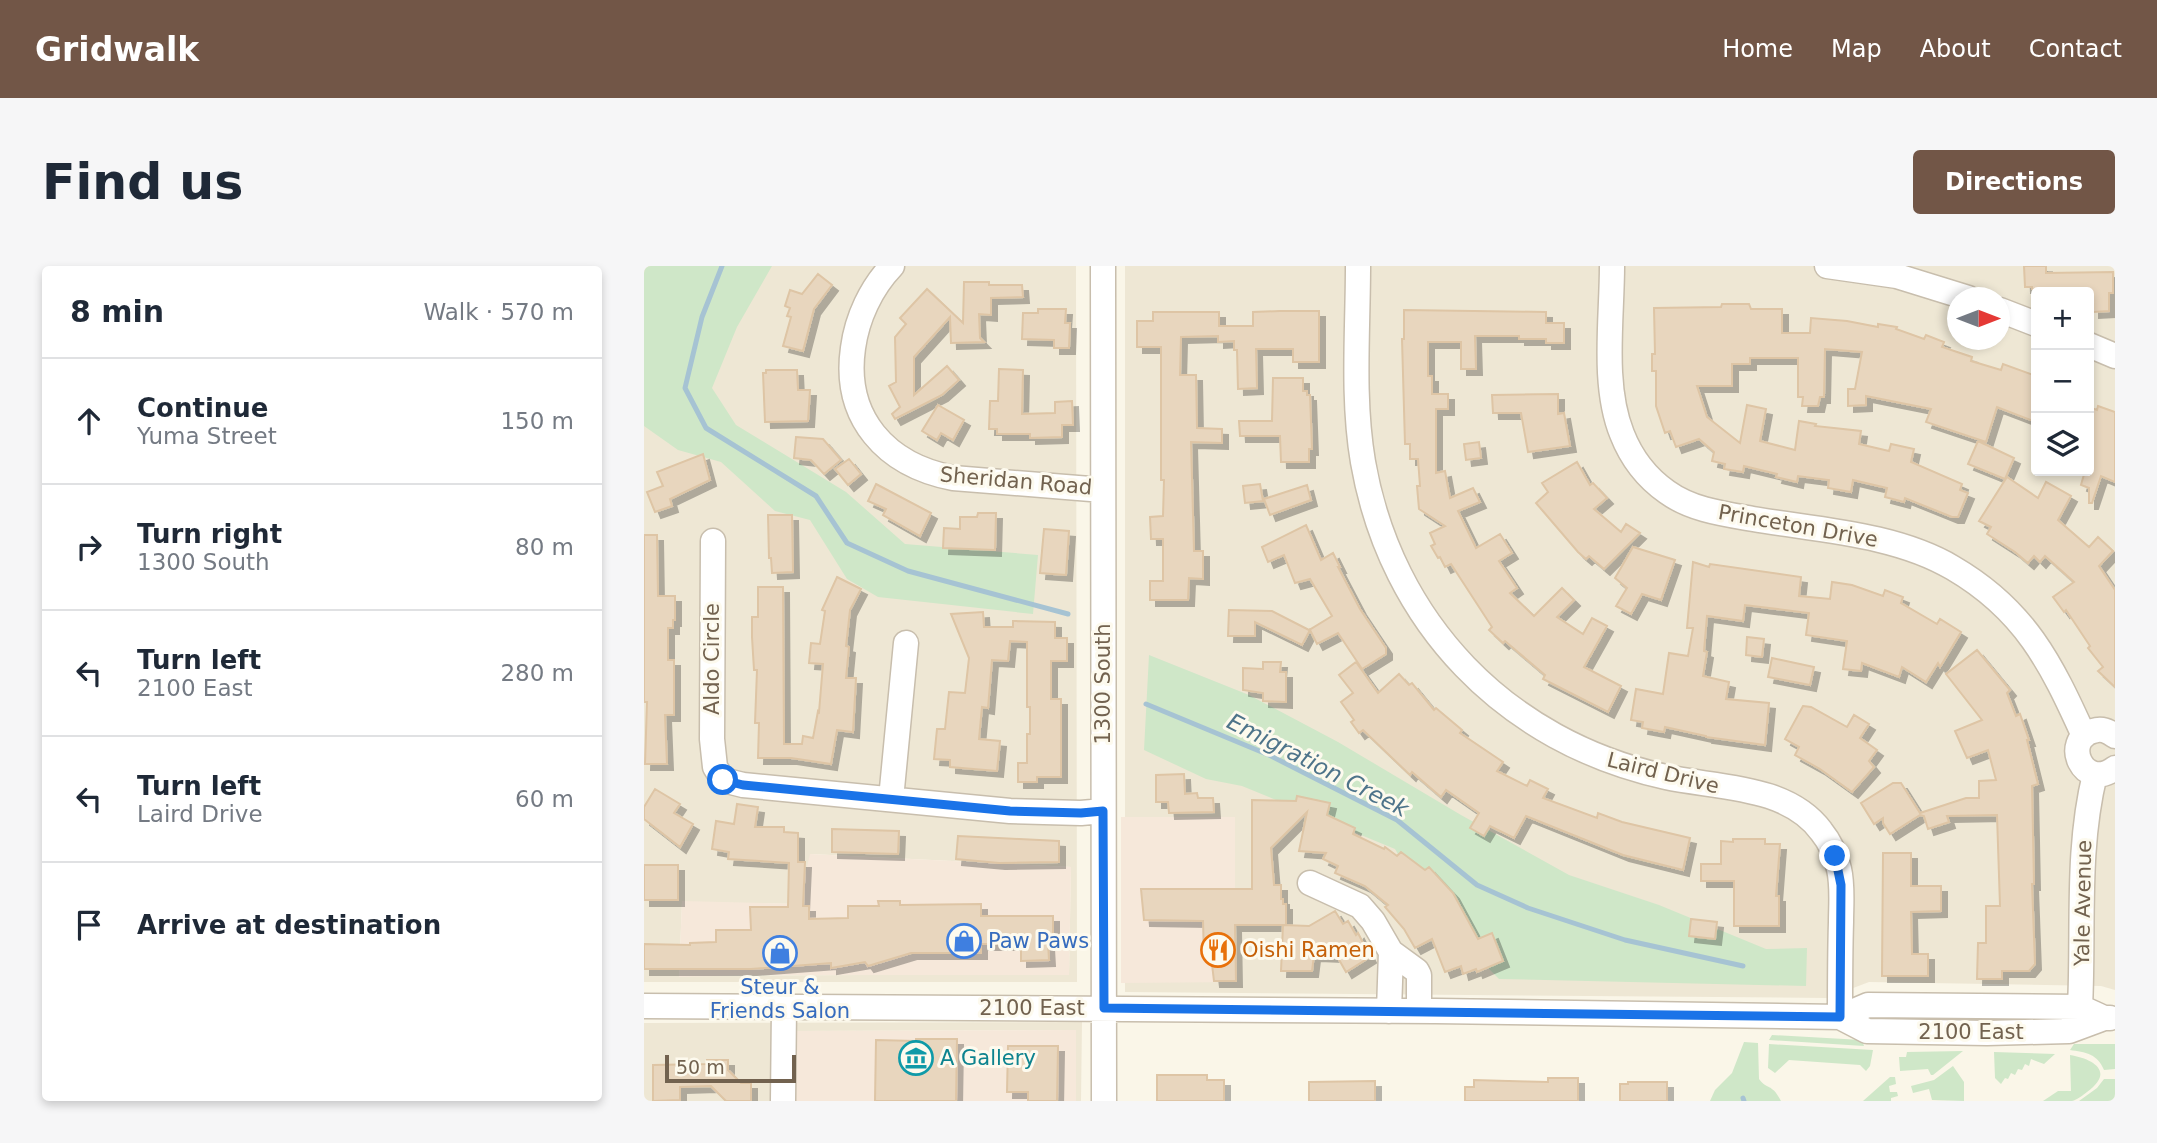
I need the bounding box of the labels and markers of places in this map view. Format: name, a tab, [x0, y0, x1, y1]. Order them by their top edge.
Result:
shop icon: Paw Paws	[945, 922, 983, 960]
place label: Paw Paws	[988, 929, 1089, 953]
restaurant icon: Oishi Ramen	[1199, 931, 1237, 969]
shop icon: Steur & Friends Salon	[761, 934, 799, 972]
place label: Oishi Ramen	[1242, 938, 1375, 962]
place label: Steur & Friends Salon	[710, 975, 850, 1023]
museum icon: A Gallery	[897, 1039, 935, 1077]
place label: A Gallery	[940, 1046, 1036, 1070]

